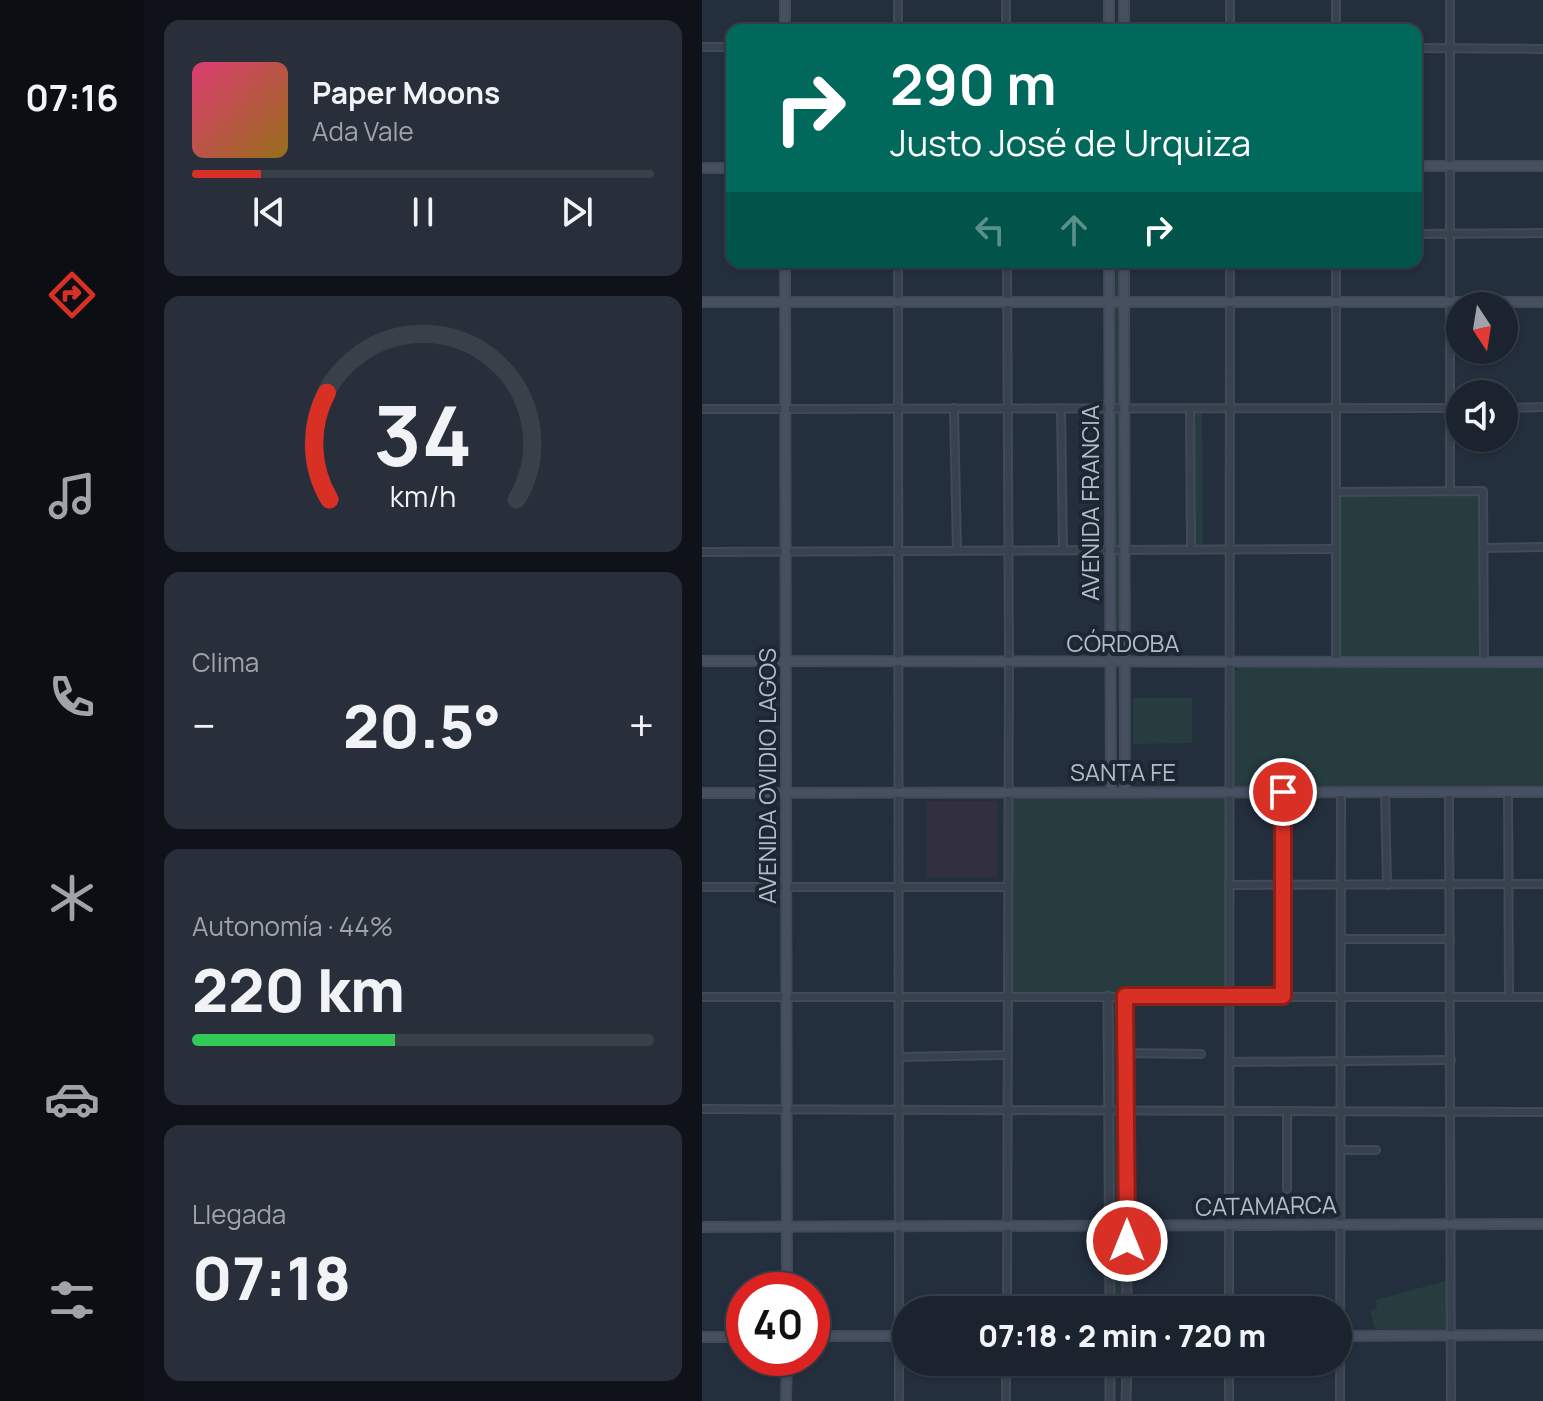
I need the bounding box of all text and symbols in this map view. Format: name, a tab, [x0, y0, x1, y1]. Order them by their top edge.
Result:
text: 290 m	[890, 45, 1057, 122]
icon: right	[758, 56, 862, 160]
text: Paper Moons	[312, 72, 500, 113]
text: 07:16	[25, 73, 119, 122]
text: Ada Vale	[312, 113, 414, 149]
text: Justo José de Urquiza	[890, 118, 1251, 167]
icon: previous	[247, 190, 291, 234]
icon: pause	[401, 190, 445, 234]
icon: next	[555, 190, 599, 234]
icon: left	[968, 208, 1012, 252]
icon: ahead	[1052, 208, 1096, 252]
icon: right	[1136, 208, 1180, 252]
icon: directions	[44, 267, 100, 323]
north arrow	[1446, 292, 1518, 364]
map controls	[1446, 292, 1518, 452]
text: 34	[373, 377, 473, 491]
button: sound	[1446, 380, 1518, 452]
street label: AVENIDA FRANCIA	[1073, 405, 1106, 601]
icon: music	[44, 468, 100, 524]
text: km/h	[390, 477, 456, 516]
street label: CÓRDOBA	[1066, 626, 1180, 659]
text: Clima	[192, 644, 259, 680]
street label: AVENIDA OVIDIO LAGOS	[750, 648, 783, 904]
icon: phone	[44, 669, 100, 725]
text: 20.5°	[343, 684, 501, 766]
text: −	[192, 695, 216, 755]
text: +	[629, 695, 654, 755]
street label: SANTA FE	[1070, 755, 1176, 788]
pin	[1249, 758, 1317, 826]
icon: arrive	[1261, 770, 1305, 814]
icon: climate	[44, 870, 100, 926]
text: Autonomía · 44%	[192, 908, 393, 944]
text: 220 km	[192, 948, 405, 1030]
icon: car	[44, 1071, 100, 1127]
street label: CATAMARCA	[1195, 1187, 1337, 1223]
text: Llegada	[192, 1196, 286, 1232]
position arrow	[1085, 1199, 1169, 1283]
text: 07:18	[192, 1236, 351, 1318]
icon: filters	[44, 1272, 100, 1328]
speed limit sign: 40	[726, 1272, 830, 1376]
text: 07:18 · 2 min · 720 m	[978, 1315, 1266, 1356]

